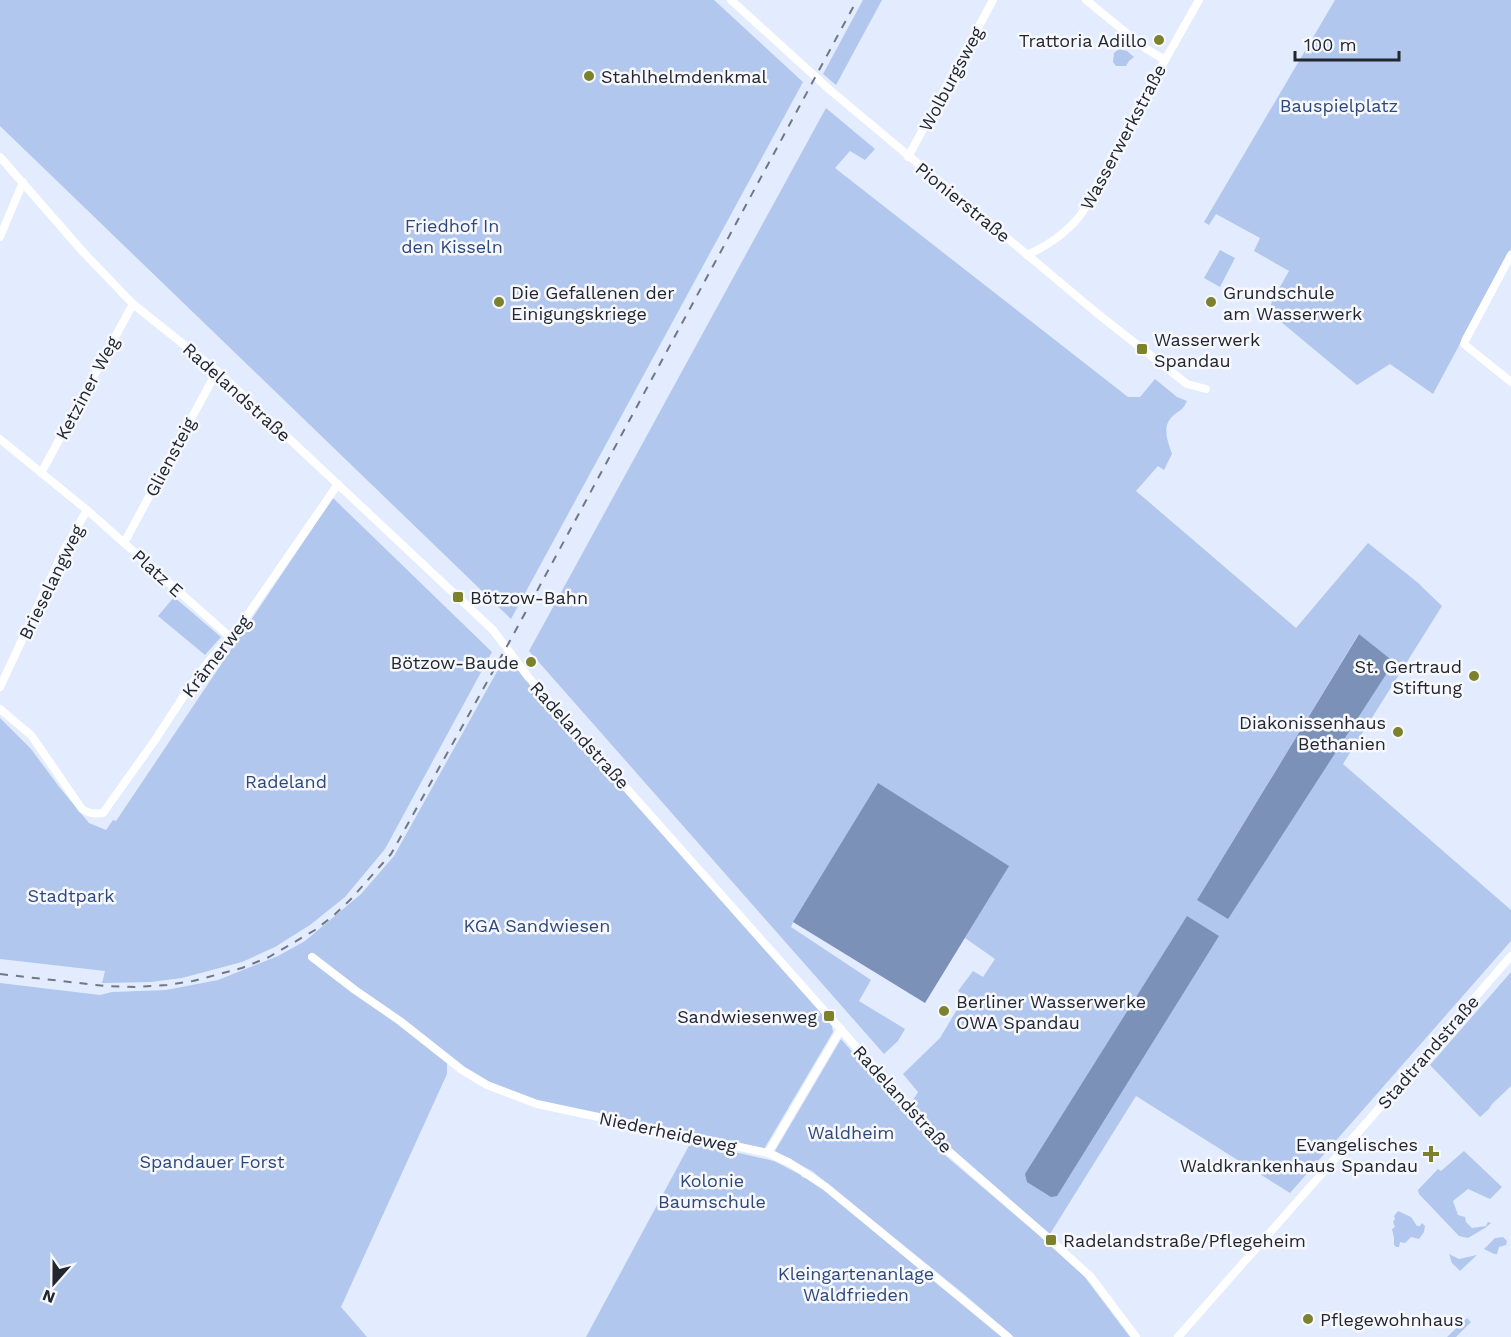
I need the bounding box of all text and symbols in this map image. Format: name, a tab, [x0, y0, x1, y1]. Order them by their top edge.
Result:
street label: Wolburgsweg	[915, 23, 988, 135]
scale bar	[1295, 24, 1398, 62]
place label: Trattoria Adillo	[1019, 30, 1147, 51]
marker: Trattoria Adillo	[1152, 33, 1166, 47]
text: 100 m	[1304, 34, 1357, 55]
street label: Wasserwerkstraße	[1076, 61, 1170, 213]
place label: Stahlhelmdenkmal	[601, 66, 767, 87]
marker: Stahlhelmdenkmal	[582, 69, 596, 83]
park label: Bauspielplatz	[1280, 95, 1398, 116]
street label: Pionierstraße	[911, 157, 1015, 247]
park label: Friedhof In den Kisseln	[401, 215, 503, 257]
place label: Die Gefallenen der Einigungskriege	[511, 282, 674, 324]
place label: Grundschule am Wasserwerk	[1223, 282, 1362, 324]
marker: Die Gefallenen der Einigungskriege	[492, 295, 506, 309]
marker: Grundschule am Wasserwerk	[1204, 295, 1218, 309]
place label: Wasserwerk Spandau	[1154, 329, 1260, 371]
street label: Ketziner Weg	[51, 332, 123, 443]
street label: Radelandstraße	[179, 338, 295, 446]
marker: Wasserwerk Spandau	[1135, 342, 1149, 356]
street label: Gliensteig	[140, 413, 200, 500]
street label: Brieselangweg	[14, 521, 88, 643]
street label: Platz E	[128, 545, 188, 601]
place label: Bötzow-Bahn	[470, 587, 588, 608]
marker: Bötzow-Bahn	[451, 590, 465, 604]
street label: Krämerweg	[177, 610, 255, 701]
place label: Bötzow-Baude	[390, 652, 519, 673]
marker: Bötzow-Baude	[524, 655, 538, 669]
place label: St. Gertraud Stiftung	[1355, 656, 1462, 698]
marker: St. Gertraud Stiftung	[1467, 669, 1481, 683]
street label: Radelandstraße	[526, 677, 634, 793]
place label: Diakonissenhaus Bethanien	[1239, 712, 1386, 754]
marker: Diakonissenhaus Bethanien	[1391, 725, 1405, 739]
park label: Radeland	[245, 771, 327, 792]
park label: Stadtpark	[27, 885, 115, 906]
park label: KGA Sandwiesen	[464, 915, 610, 936]
place label: Berliner Wasserwerke OWA Spandau	[956, 991, 1146, 1033]
street label: Stadtrandstraße	[1373, 991, 1483, 1113]
marker: Berliner Wasserwerke OWA Spandau	[937, 1004, 951, 1018]
place label: Sandwiesenweg	[677, 1006, 817, 1027]
marker: Sandwiesenweg	[822, 1009, 836, 1023]
street label: Radelandstraße	[849, 1041, 957, 1157]
street label: Niederheideweg	[597, 1107, 739, 1157]
park label: Waldheim	[807, 1122, 895, 1143]
place label: Evangelisches Waldkrankenhaus Spandau	[1180, 1134, 1418, 1176]
marker: Evangelisches Waldkrankenhaus Spandau	[1422, 1145, 1440, 1163]
park label: Spandauer Forst	[140, 1151, 285, 1172]
park label: Kolonie Baumschule	[658, 1170, 766, 1212]
place label: Radelandstraße/Pflegeheim	[1063, 1230, 1306, 1251]
marker: Radelandstraße/Pflegeheim	[1044, 1233, 1058, 1247]
north arrow	[24, 1253, 84, 1313]
park label: Kleingartenanlage Waldfrieden	[778, 1263, 934, 1305]
text: N	[40, 1286, 58, 1308]
place label: Pflegewohnhaus	[1320, 1309, 1463, 1330]
marker: Pflegewohnhaus	[1301, 1312, 1315, 1326]

